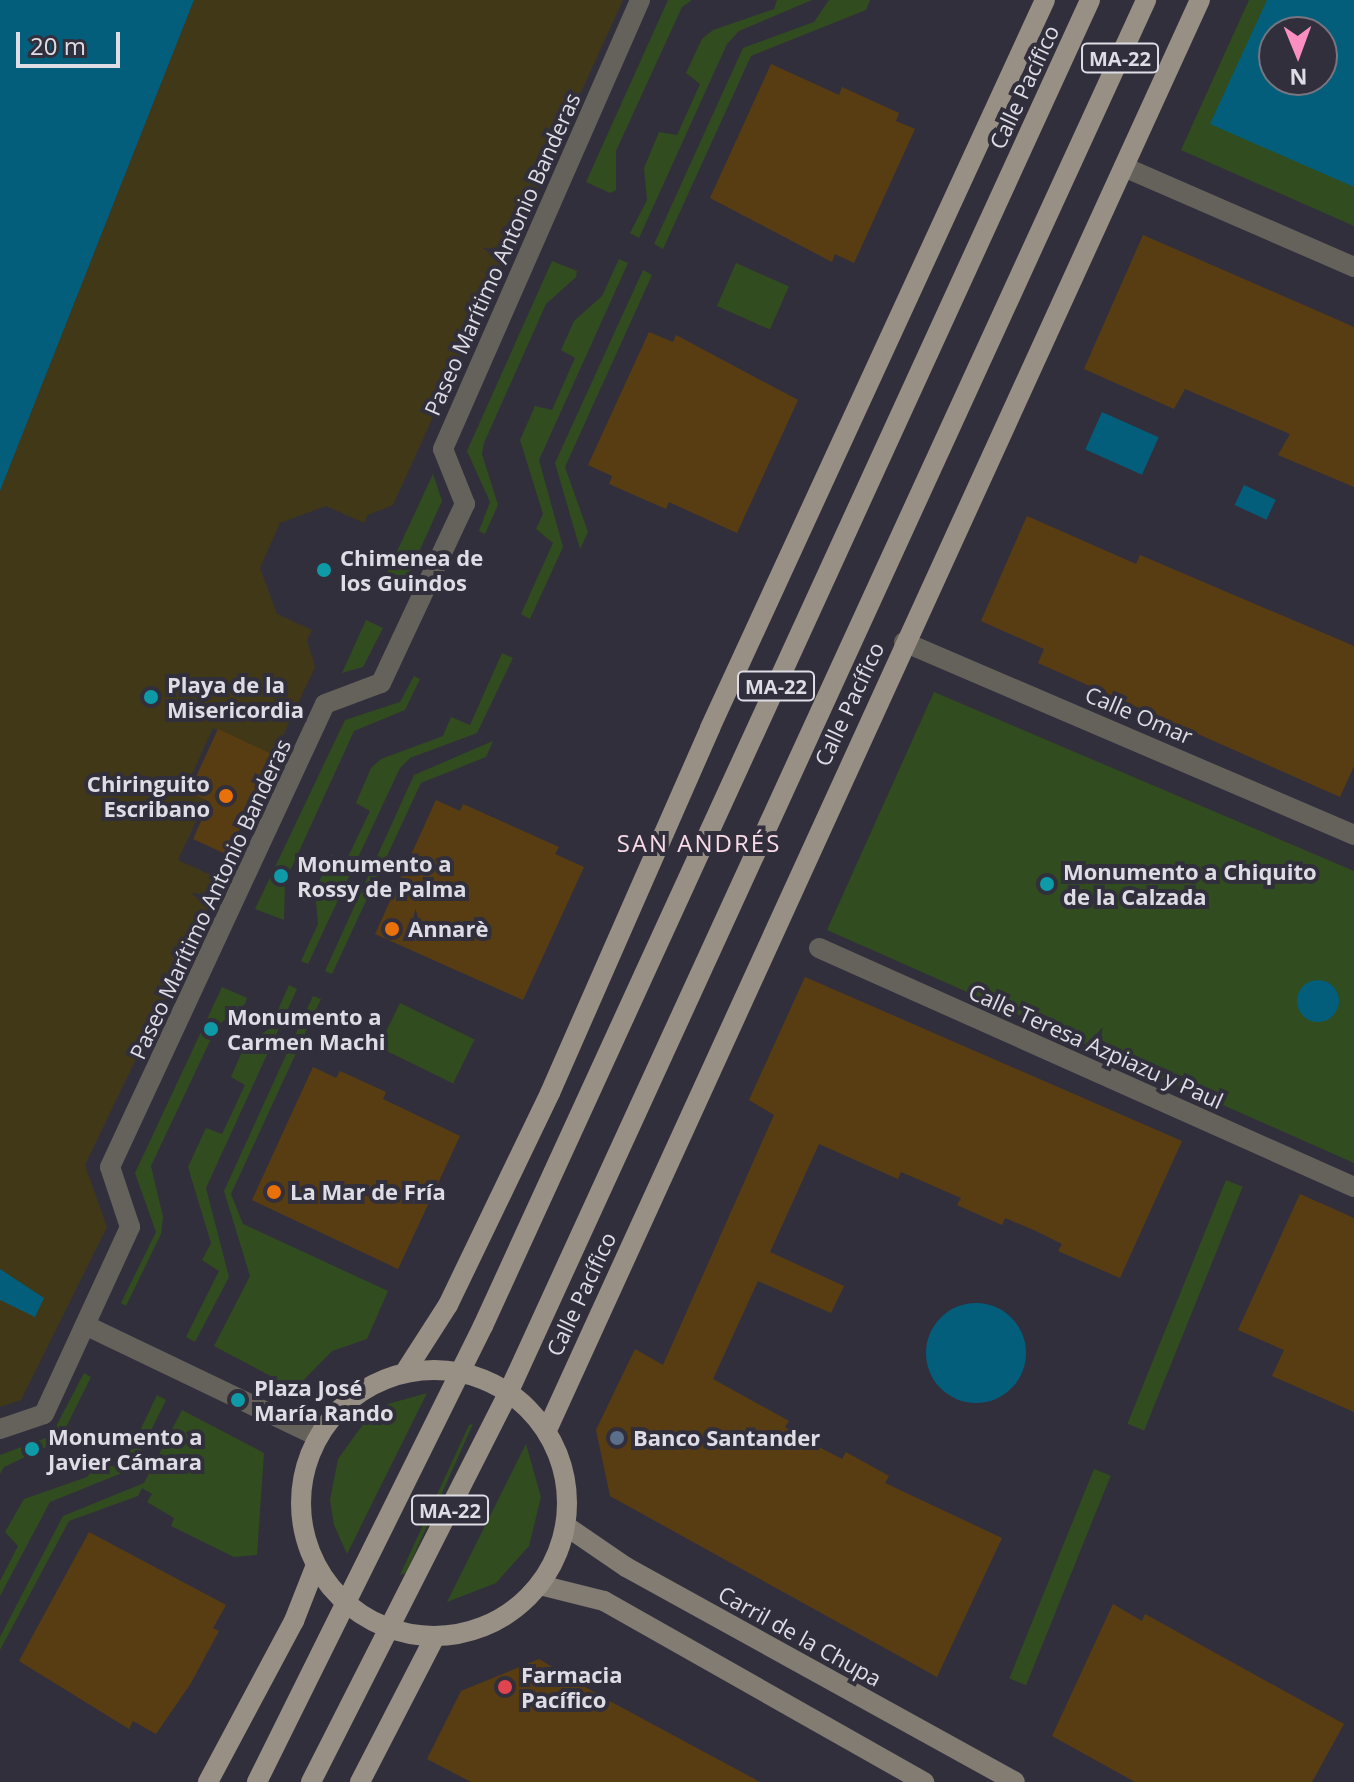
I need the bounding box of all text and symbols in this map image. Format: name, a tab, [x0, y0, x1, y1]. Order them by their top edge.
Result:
scale bar	[20, 16, 124, 66]
north arrow	[1258, 16, 1338, 96]
street label: Calle Pacífico	[984, 21, 1064, 153]
text: 20 m	[30, 29, 86, 62]
road number: MA-22	[1080, 42, 1160, 74]
text: N	[1289, 63, 1308, 93]
street label: Paseo Marítimo Antonio Banderas	[419, 89, 585, 419]
place label: Chimenea de los Guindos	[340, 544, 483, 596]
marker: Chimenea de los Guindos	[315, 561, 333, 579]
street label: Calle Pacífico	[809, 638, 889, 770]
road number: MA-22	[736, 670, 816, 702]
place label: Playa de la Misericordia	[167, 671, 304, 722]
street label: Calle Omar	[1081, 681, 1197, 749]
marker: Playa de la Misericordia	[142, 688, 160, 706]
street label: Paseo Marítimo Antonio Banderas	[124, 735, 296, 1063]
place label: Chiringuito Escribano	[87, 770, 210, 822]
marker: Chiringuito Escribano	[217, 787, 235, 805]
district label: SAN ANDRÉS	[617, 829, 781, 857]
place label: Monumento a Rossy de Palma	[297, 850, 467, 902]
place label: Monumento a Chiquito de la Calzada	[1063, 858, 1317, 910]
marker: Monumento a Rossy de Palma	[272, 867, 290, 885]
marker: Monumento a Chiquito de la Calzada	[1038, 875, 1056, 893]
place label: Annarè	[408, 916, 488, 942]
marker: Annarè	[383, 920, 401, 938]
street label: Calle Teresa Azpiazu y Paul	[965, 978, 1227, 1114]
place label: Monumento a Carmen Machi	[227, 1003, 386, 1054]
marker: Monumento a Carmen Machi	[202, 1020, 220, 1038]
place label: La Mar de Fría	[290, 1179, 446, 1205]
marker: La Mar de Fría	[265, 1183, 283, 1201]
street label: Calle Pacífico	[541, 1228, 621, 1360]
place label: Plaza José María Rando	[254, 1374, 394, 1426]
marker: Plaza José María Rando	[229, 1391, 247, 1409]
place label: Monumento a Javier Cámara	[48, 1423, 203, 1474]
place label: Banco Santander	[633, 1425, 820, 1451]
marker: Banco Santander	[608, 1429, 626, 1447]
marker: Monumento a Javier Cámara	[23, 1440, 41, 1458]
road number: MA-22	[410, 1494, 490, 1526]
street label: Carril de la Chupa	[714, 1580, 886, 1692]
place label: Farmacia Pacífico	[521, 1661, 623, 1712]
marker: Farmacia Pacífico	[496, 1678, 514, 1696]

